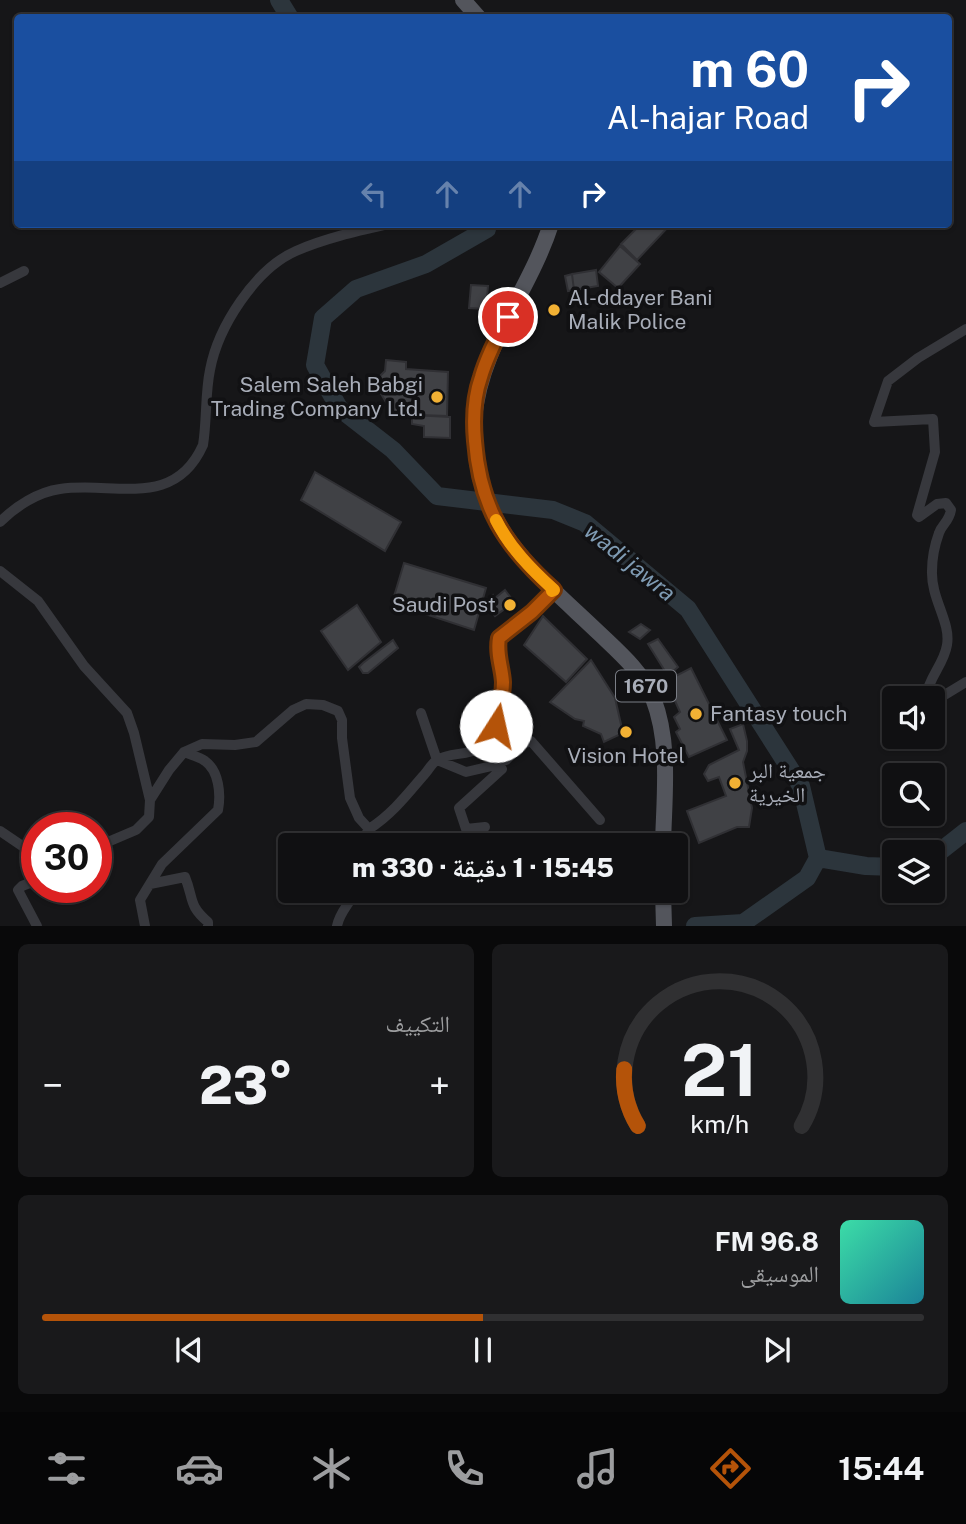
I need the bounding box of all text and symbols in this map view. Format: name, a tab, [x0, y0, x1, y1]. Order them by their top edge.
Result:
text: 60 m	[690, 40, 809, 98]
icon: right	[833, 42, 924, 133]
text: Al-hajar Road	[607, 99, 809, 136]
icon: left	[355, 175, 393, 213]
icon: ahead	[428, 175, 466, 213]
icon: ahead	[501, 175, 539, 213]
icon: right	[574, 175, 612, 213]
place label: Al-ddayer Bani Malik Police	[568, 285, 713, 334]
pin	[478, 287, 538, 347]
icon: arrive	[489, 298, 527, 336]
marker: Al-ddayer Bani Malik Police	[546, 302, 562, 318]
place label: Salem Saleh Babgi Trading Company Ltd.	[211, 372, 423, 421]
marker: Salem Saleh Babgi Trading Company Ltd.	[429, 389, 445, 405]
water label: wadi jawra	[579, 517, 681, 606]
place label: Saudi Post	[392, 592, 496, 617]
marker: Saudi Post	[502, 597, 518, 613]
road number: 1670	[616, 670, 676, 702]
map controls	[882, 686, 945, 903]
button: sound	[882, 686, 945, 749]
position arrow	[459, 689, 533, 763]
place label: Fantasy touch	[710, 701, 847, 726]
marker: Fantasy touch	[688, 706, 704, 722]
marker: Vision Hotel	[618, 724, 634, 740]
place label: Vision Hotel	[567, 743, 685, 768]
place label: جمعية البر الخيرية	[748, 758, 826, 807]
button: search	[882, 763, 945, 826]
marker: جمعية البر الخيرية	[727, 775, 743, 791]
speed limit sign: 30	[21, 812, 112, 903]
button: layers	[882, 840, 945, 903]
text: 15:45 · 1 دقيقة · 330 m	[352, 852, 614, 883]
text: التكييف	[385, 1010, 450, 1037]
text: 21	[681, 1028, 759, 1113]
text: 23°	[199, 1055, 293, 1116]
text: −	[42, 1063, 63, 1108]
text: +	[429, 1063, 450, 1108]
text: km/h	[691, 1109, 749, 1139]
text: 96.8 FM	[715, 1226, 819, 1257]
text: الموسيقى	[740, 1260, 819, 1287]
icon: previous	[170, 1331, 208, 1369]
icon: pause	[464, 1331, 502, 1369]
icon: next	[758, 1331, 796, 1369]
icon: filters	[42, 1444, 91, 1493]
icon: car	[175, 1444, 224, 1493]
icon: climate	[307, 1444, 356, 1493]
icon: phone	[440, 1444, 489, 1493]
icon: music	[573, 1444, 622, 1493]
icon: directions	[706, 1444, 755, 1493]
text: 15:44	[838, 1450, 924, 1487]

